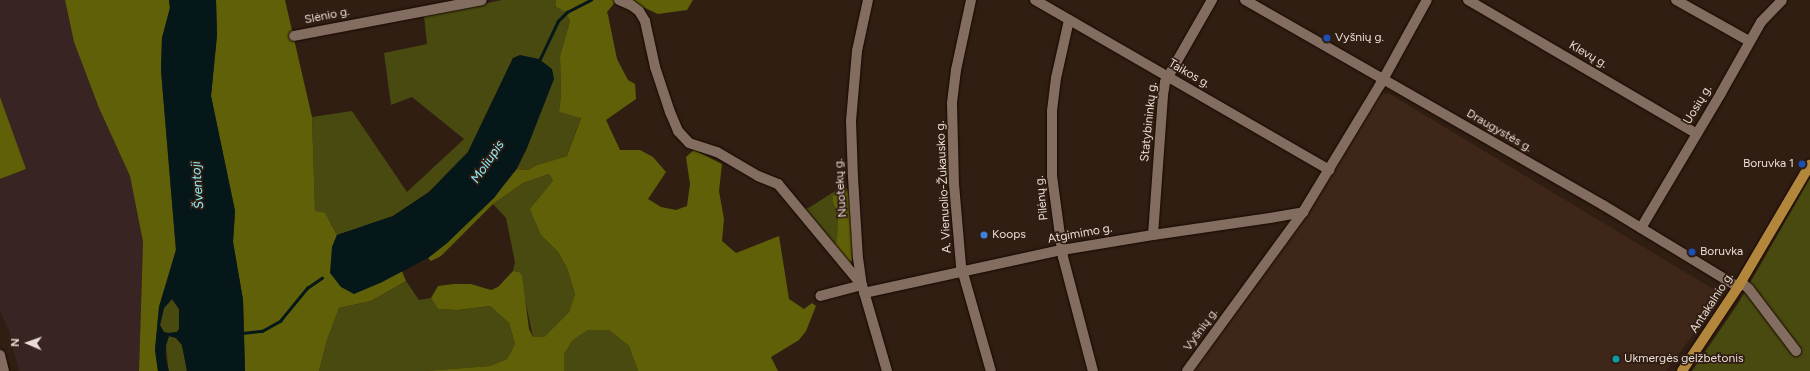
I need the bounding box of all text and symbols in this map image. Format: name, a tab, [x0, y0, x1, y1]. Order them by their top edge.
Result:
street label: Slėnio g.	[303, 5, 351, 27]
place label: Vyšnių g.	[1335, 31, 1384, 45]
marker: Vyšnių g.	[1322, 33, 1332, 43]
street label: Klevų g.	[1566, 38, 1610, 72]
street label: Taikos g.	[1166, 56, 1212, 92]
street label: Statybininkų g.	[1138, 82, 1160, 162]
street label: Uosių g.	[1681, 83, 1715, 127]
street label: Draugystės g.	[1464, 106, 1534, 156]
street label: A. Vienuolio-Žukausko g.	[933, 120, 955, 254]
water label: Moliupis	[468, 138, 508, 186]
place label: Boruvka 1	[1743, 157, 1794, 171]
street label: Nuotekų g.	[832, 158, 850, 218]
marker: Boruvka 1	[1797, 159, 1807, 169]
water label: Šventoji	[189, 161, 207, 209]
street label: Pilėnų g.	[1032, 175, 1052, 221]
street label: Atgimimo g.	[1047, 221, 1113, 247]
place label: Koops	[992, 228, 1026, 242]
marker: Koops	[979, 230, 989, 240]
place label: Boruvka	[1700, 245, 1743, 259]
marker: Boruvka	[1687, 247, 1697, 257]
street label: Antakalnio g.	[1687, 270, 1737, 336]
street label: Vyšnių g.	[1181, 306, 1221, 354]
north arrow	[8, 323, 48, 363]
text: N	[9, 338, 22, 347]
place label: Ukmergės gelžbetonis	[1624, 352, 1744, 366]
marker: Ukmergės gelžbetonis	[1611, 354, 1621, 364]

